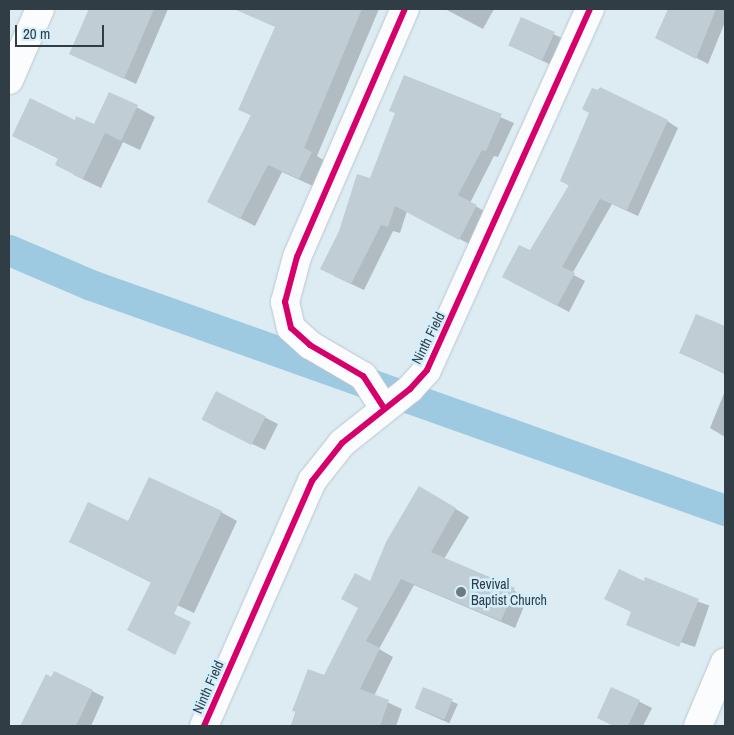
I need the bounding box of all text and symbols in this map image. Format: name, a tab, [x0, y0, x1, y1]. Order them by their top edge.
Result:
scale bar	[18, 15, 106, 47]
text: 20 m	[23, 23, 50, 44]
street label: Ninth Field	[408, 309, 448, 367]
place label: Revival Baptist Church	[471, 576, 547, 608]
marker: Revival Baptist Church	[455, 586, 467, 598]
street label: Ninth Field	[189, 658, 227, 716]

